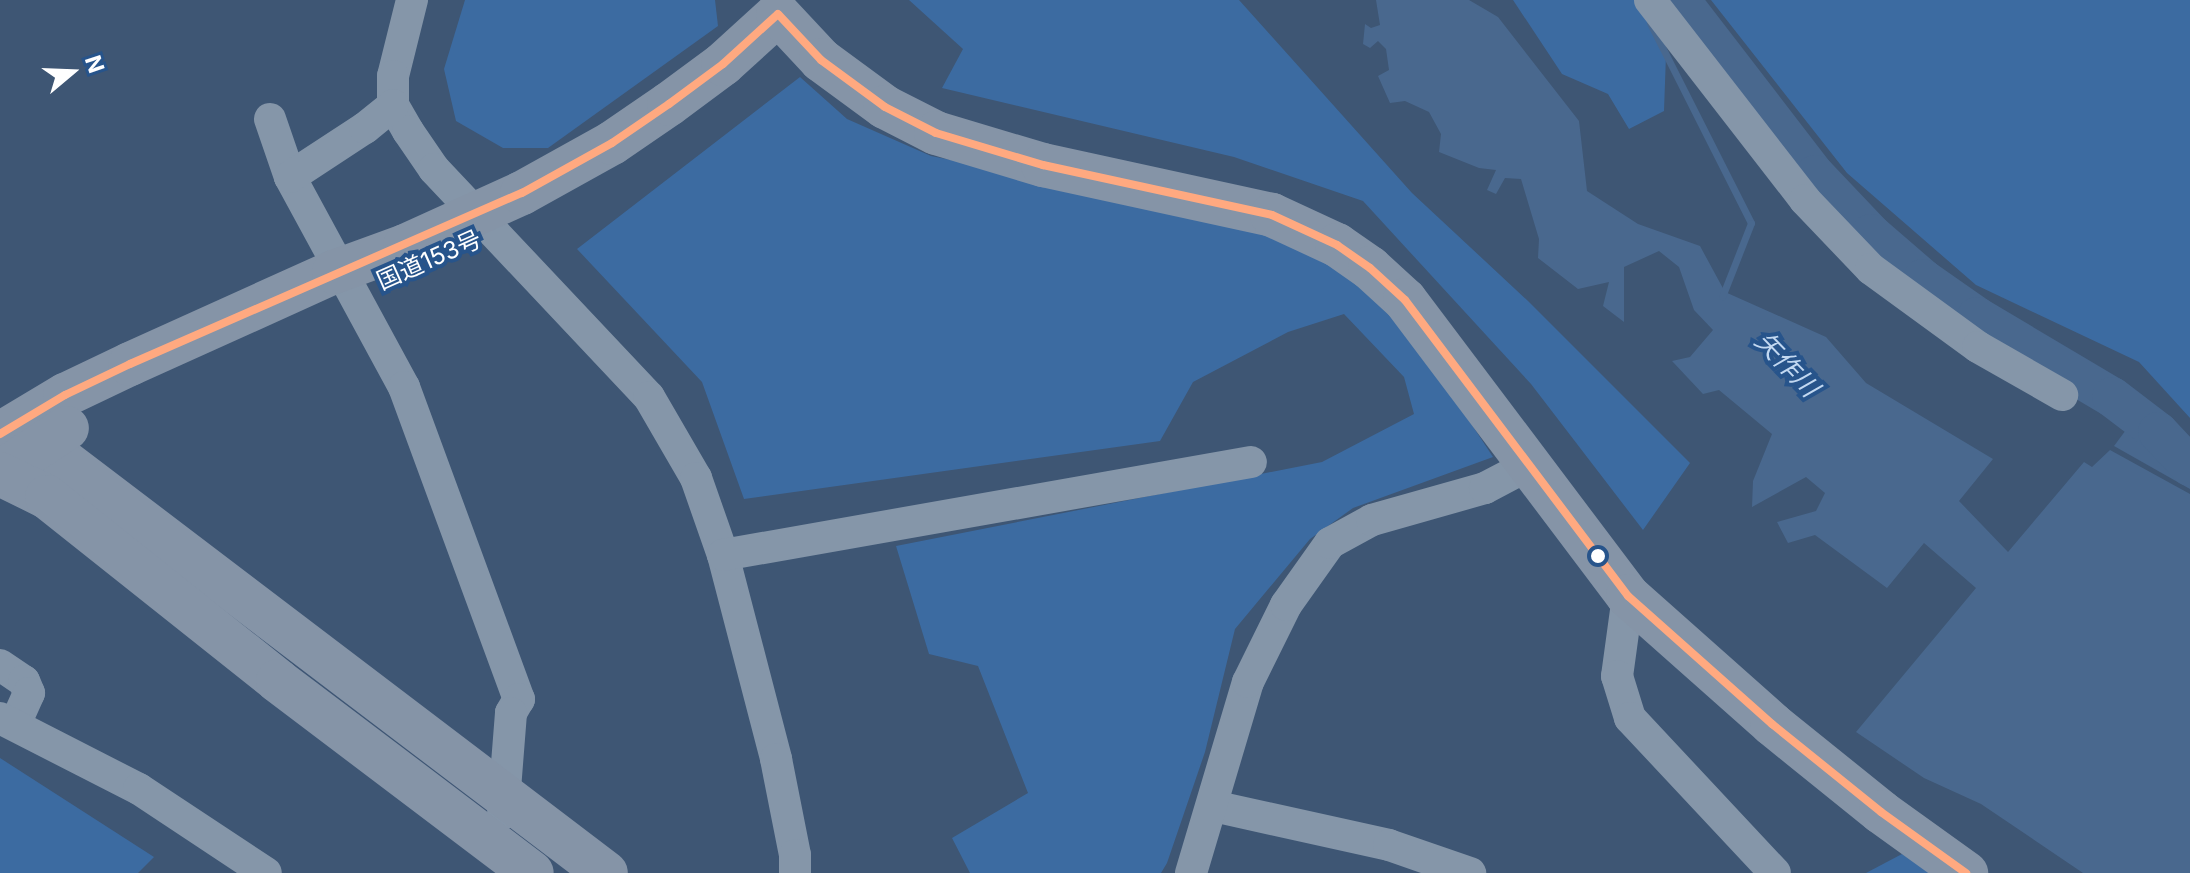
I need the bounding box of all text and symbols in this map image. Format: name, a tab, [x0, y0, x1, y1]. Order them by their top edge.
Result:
north arrow	[32, 32, 112, 112]
text: N	[80, 52, 110, 76]
street label: 国道153号	[372, 224, 486, 296]
water label: 矢作川	[1749, 325, 1825, 403]
unlabelled marker	[1590, 548, 1606, 564]

